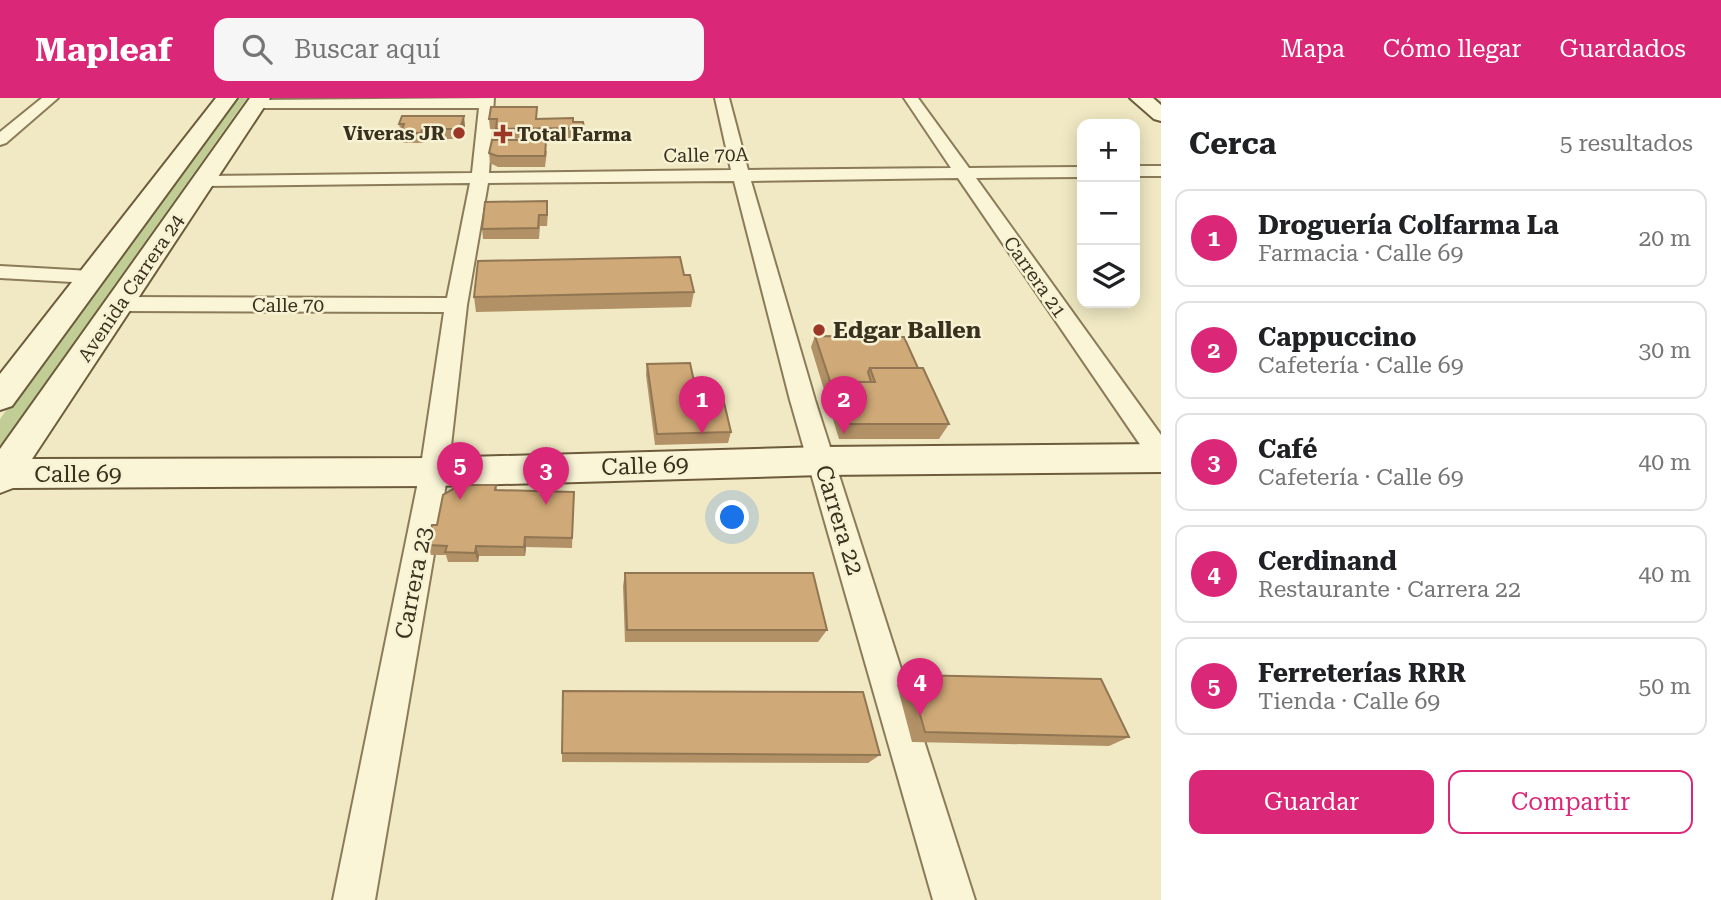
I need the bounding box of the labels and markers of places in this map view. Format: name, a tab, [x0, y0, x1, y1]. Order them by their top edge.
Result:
place label: Viveras JR	[343, 122, 445, 145]
place label: Total Farma	[517, 123, 632, 146]
marker: Viveras JR	[451, 125, 467, 141]
marker: Total Farma	[495, 126, 511, 142]
place label: Edgar Ballen	[833, 317, 982, 344]
marker: Edgar Ballen	[811, 322, 827, 338]
pin: 1	[679, 376, 725, 434]
pin: 2	[821, 376, 867, 434]
pin: 5	[437, 442, 483, 500]
pin: 3	[523, 447, 569, 505]
pin: 4	[897, 658, 943, 716]

